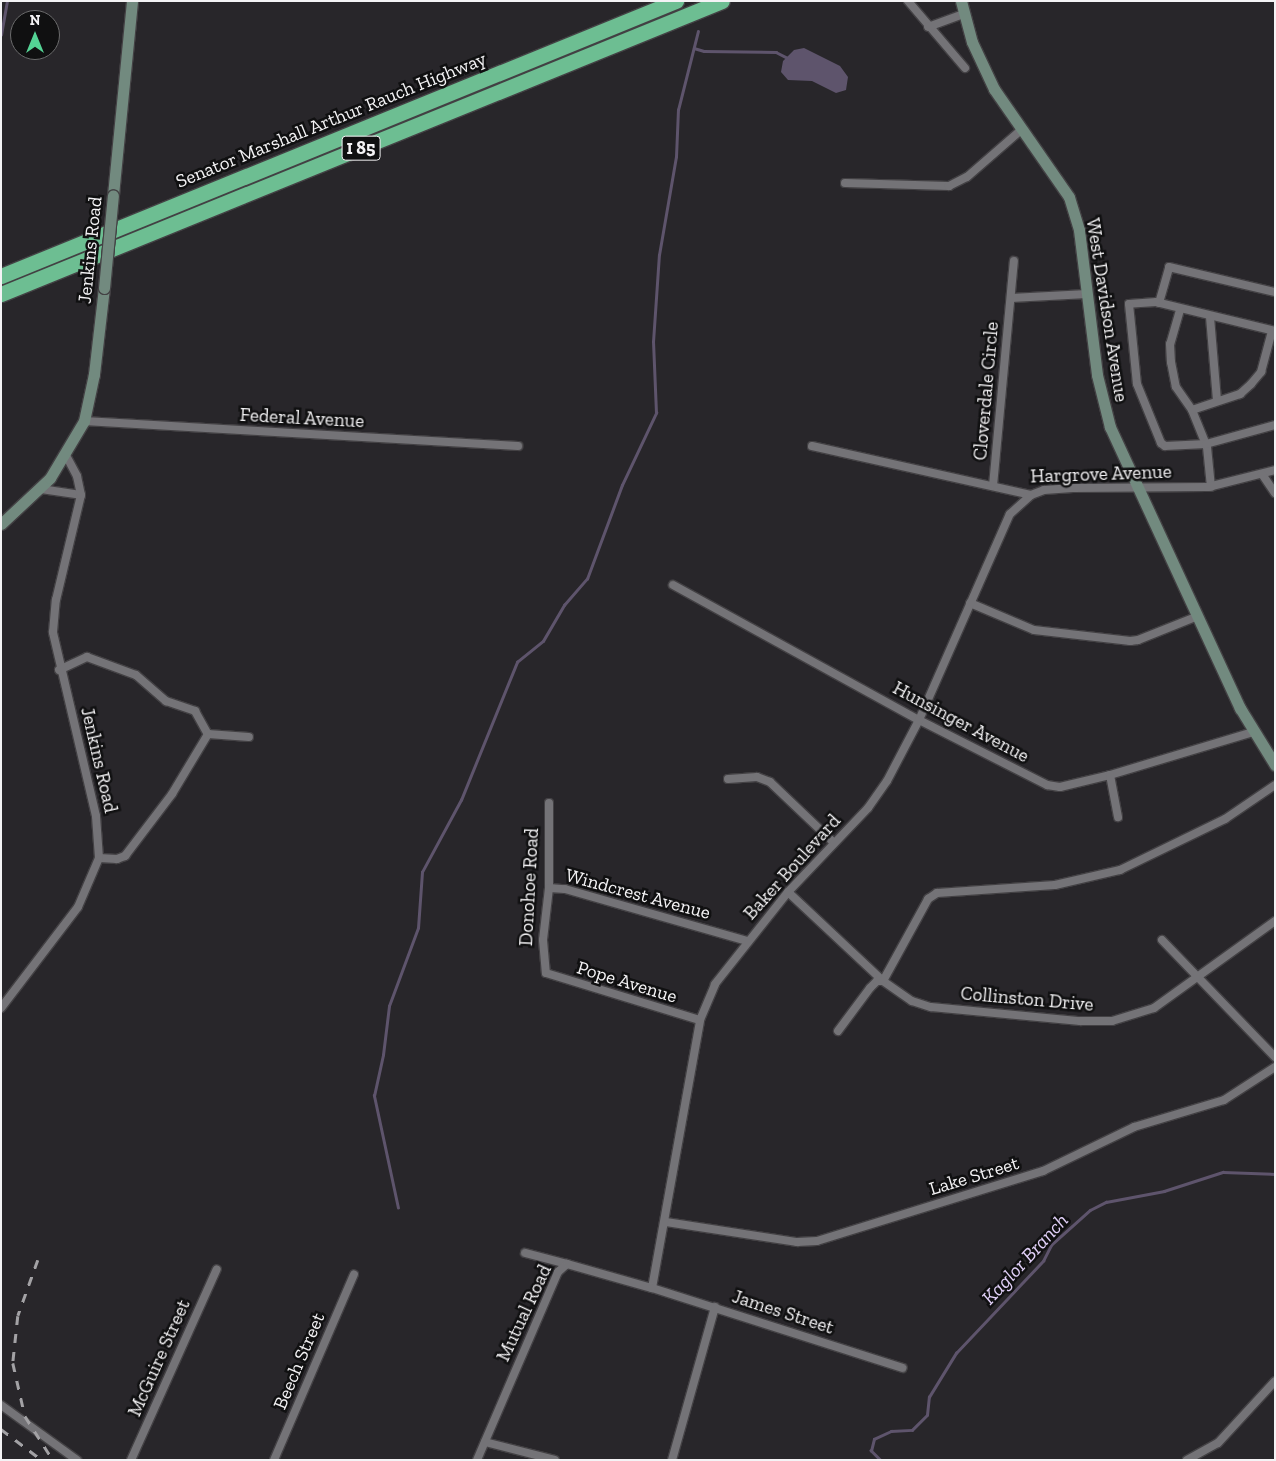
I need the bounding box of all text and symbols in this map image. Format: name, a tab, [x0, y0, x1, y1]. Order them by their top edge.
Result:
north arrow	[10, 10, 60, 60]
text: N	[30, 12, 40, 29]
street label: Senator Marshall Arthur Rauch Highway	[172, 47, 490, 193]
road number: I 85	[341, 132, 381, 164]
street label: Jenkins Road	[73, 195, 107, 305]
street label: West Davidson Avenue	[1081, 216, 1133, 404]
street label: Cloverdale Circle	[969, 321, 1003, 461]
street label: Federal Avenue	[239, 403, 365, 433]
street label: Hargrove Avenue	[1030, 460, 1172, 488]
street label: Hunsinger Avenue	[889, 676, 1033, 768]
street label: Jenkins Road	[76, 705, 122, 815]
street label: Baker Boulevard	[739, 810, 845, 924]
street label: Donohoe Road	[515, 827, 543, 947]
street label: Windcrest Avenue	[563, 864, 713, 924]
street label: Pope Avenue	[574, 956, 680, 1008]
street label: Collinston Drive	[960, 982, 1094, 1016]
street label: Lake Street	[926, 1152, 1022, 1200]
water label: Kaglor Branch	[977, 1208, 1073, 1310]
street label: Mutual Road	[492, 1261, 556, 1365]
street label: James Street	[729, 1285, 837, 1339]
street label: McGuire Street	[123, 1296, 195, 1420]
street label: Beech Street	[268, 1309, 330, 1413]

